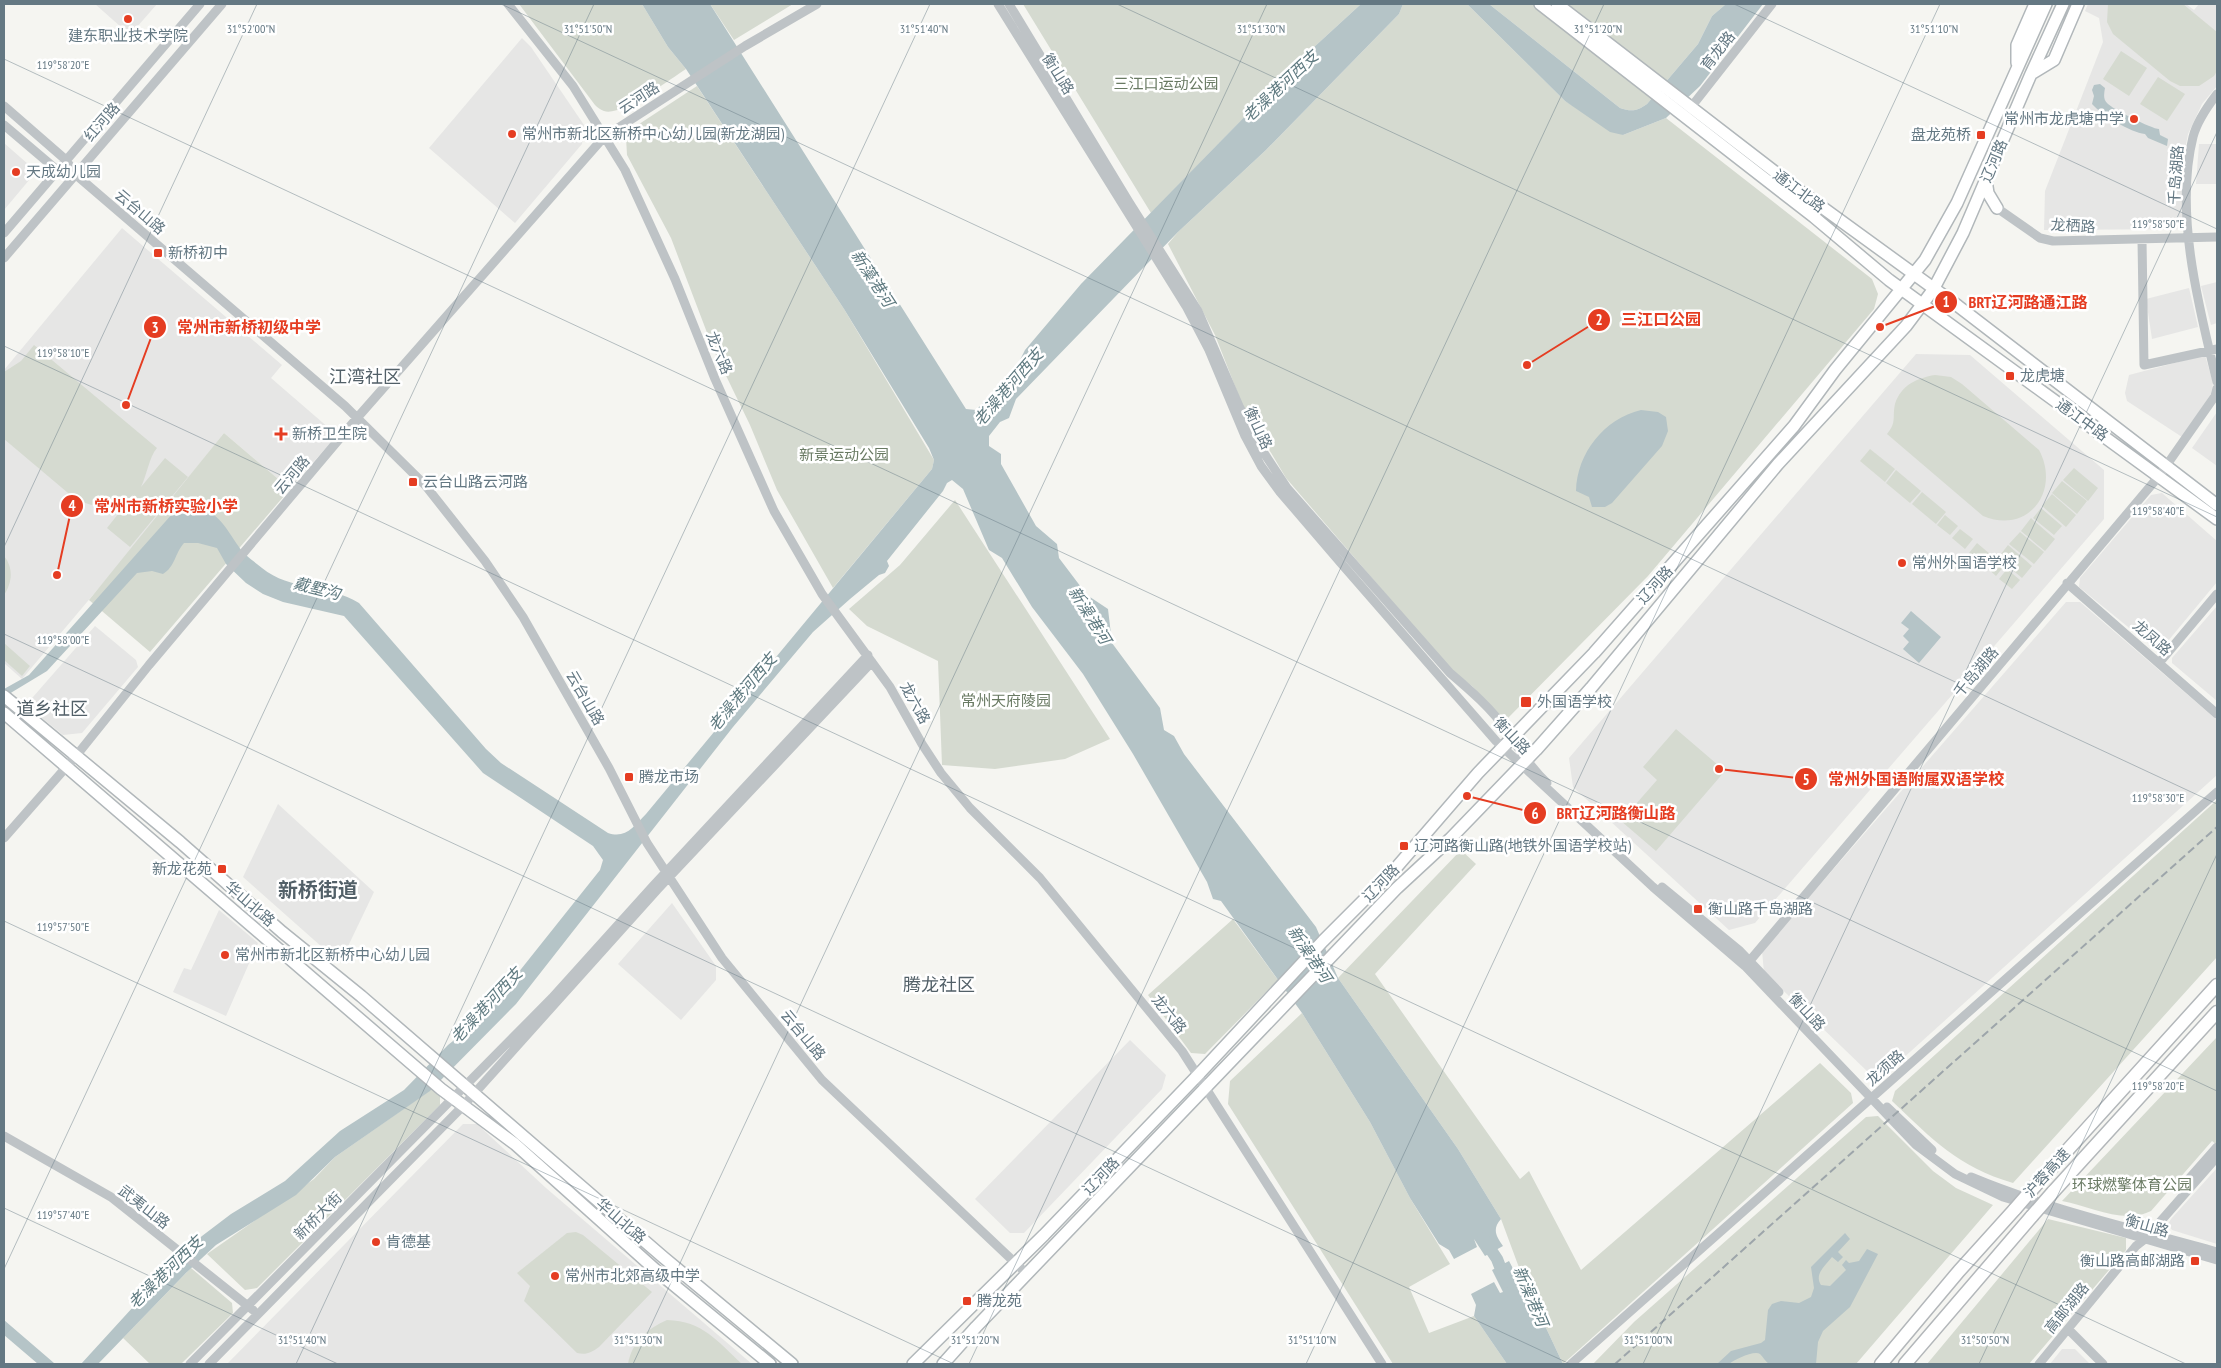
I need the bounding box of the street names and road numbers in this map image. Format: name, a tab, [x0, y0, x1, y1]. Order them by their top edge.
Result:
street label: 育龙路	[1696, 27, 1739, 74]
street label: 衡山路	[1038, 50, 1078, 98]
street label: 云河路	[615, 77, 663, 118]
street label: 红河路	[80, 98, 124, 145]
street label: 辽河路	[1976, 136, 2011, 185]
street label: 千岛湖路	[2164, 144, 2187, 206]
street label: 通江北路	[1770, 165, 1829, 216]
street label: 云台山路	[111, 185, 169, 238]
street label: 龙栖路	[2050, 215, 2096, 236]
street label: 龙六路	[702, 328, 737, 377]
street label: 通江中路	[2052, 394, 2112, 445]
street label: 衡山路	[1240, 403, 1277, 452]
street label: 云河路	[270, 451, 313, 498]
street label: 辽河路	[1633, 562, 1677, 608]
street label: 龙凤路	[2129, 616, 2176, 660]
street label: 千岛湖路	[1949, 643, 2002, 701]
street label: 云台山路	[562, 667, 609, 728]
street label: 龙六路	[896, 678, 935, 727]
street label: 衡山路	[1490, 713, 1535, 758]
street label: 辽河路	[1358, 860, 1403, 905]
street label: 华山北路	[221, 877, 279, 930]
street label: 衡山路	[1785, 989, 1830, 1035]
street label: 龙六路	[1148, 990, 1191, 1037]
street label: 云台山路	[777, 1006, 830, 1064]
street label: 龙须路	[1862, 1046, 1908, 1090]
street label: 沪蓉高速	[2019, 1144, 2074, 1201]
street label: 辽河路	[1078, 1153, 1123, 1198]
street label: 武夷山路	[115, 1181, 174, 1233]
street label: 新桥大街	[290, 1188, 346, 1244]
street label: 华山北路	[592, 1194, 650, 1247]
street label: 衡山路	[2123, 1210, 2171, 1241]
street label: 高邮湖路	[2040, 1278, 2093, 1337]

